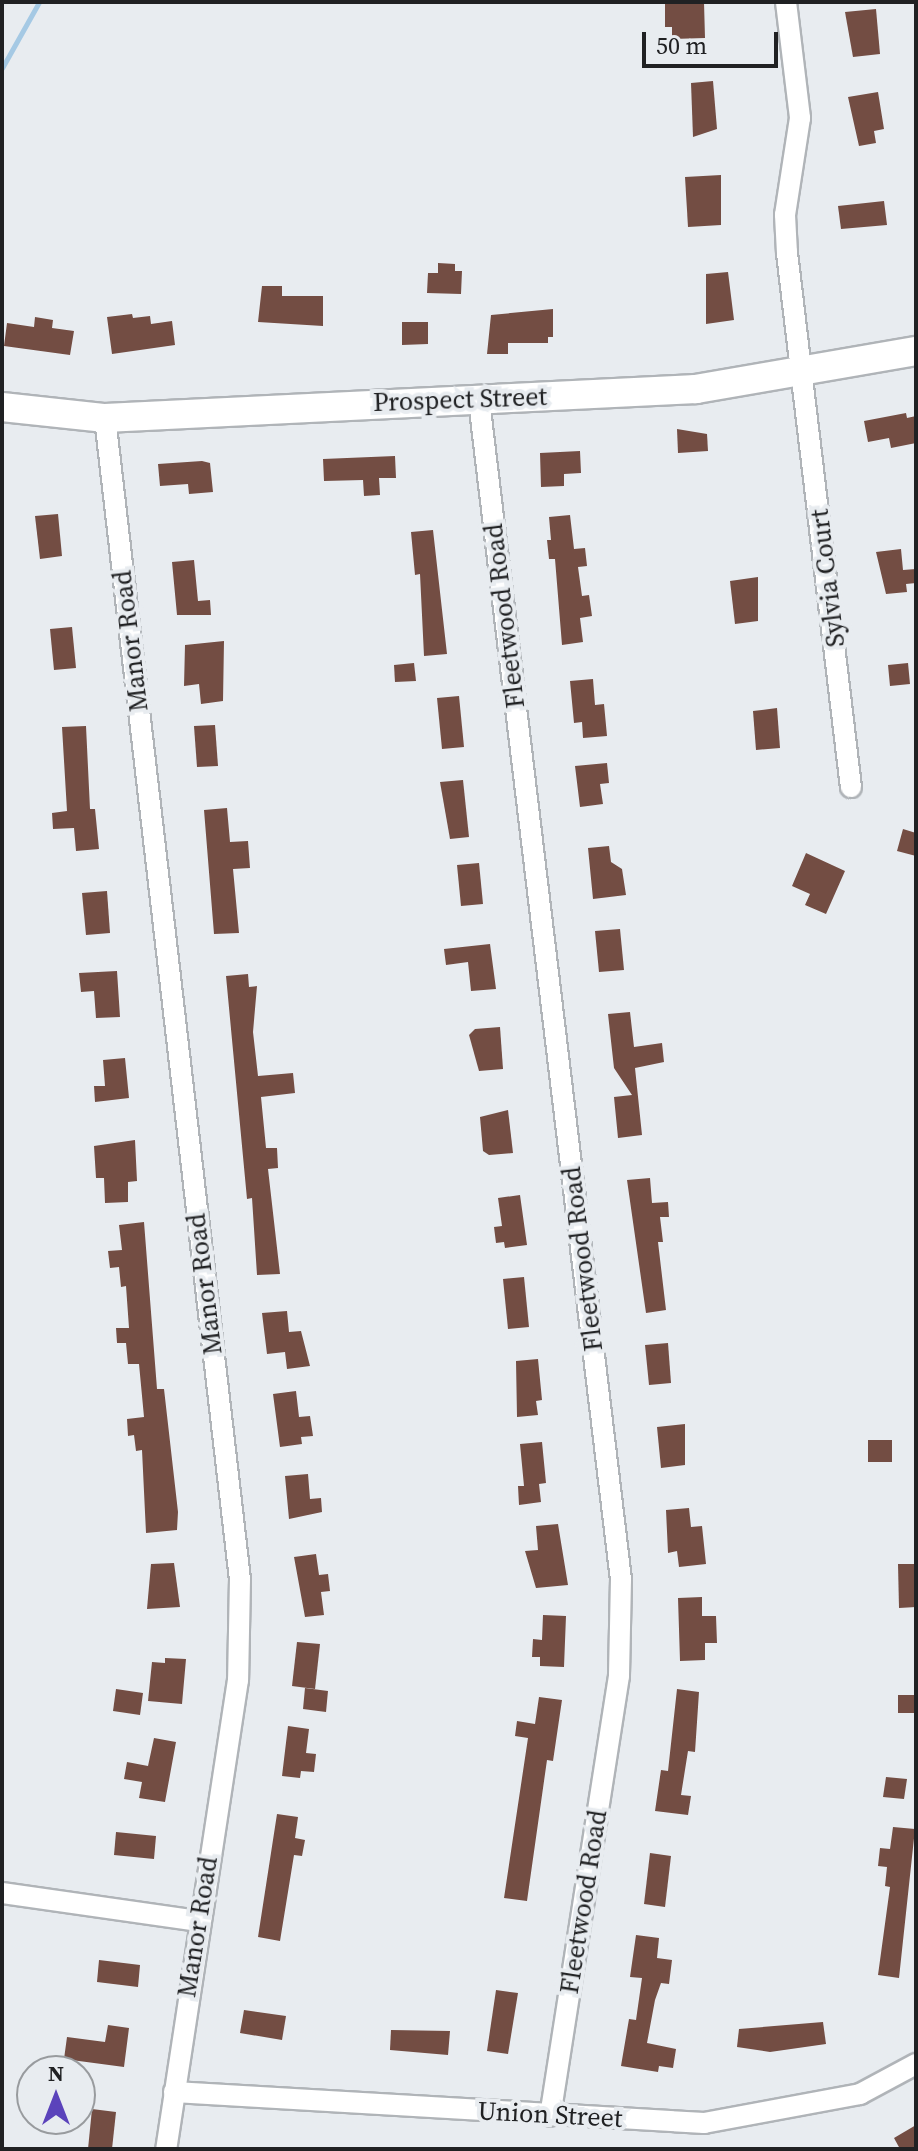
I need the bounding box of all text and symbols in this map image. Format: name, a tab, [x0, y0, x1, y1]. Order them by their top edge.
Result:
scale bar	[646, 16, 782, 66]
text: 50 m	[656, 29, 707, 62]
street label: Prospect Street	[373, 381, 547, 419]
street label: Sylvia Court	[804, 507, 852, 649]
street label: Fleetwood Road	[478, 522, 532, 710]
street label: Manor Road	[107, 569, 155, 713]
street label: Fleetwood Road	[556, 1165, 610, 1353]
street label: Manor Road	[181, 1212, 229, 1356]
street label: Fleetwood Road	[554, 1808, 614, 1996]
street label: Manor Road	[171, 1854, 225, 2000]
north arrow	[16, 2055, 96, 2135]
text: N	[48, 2058, 64, 2088]
street label: Union Street	[477, 2096, 623, 2134]

